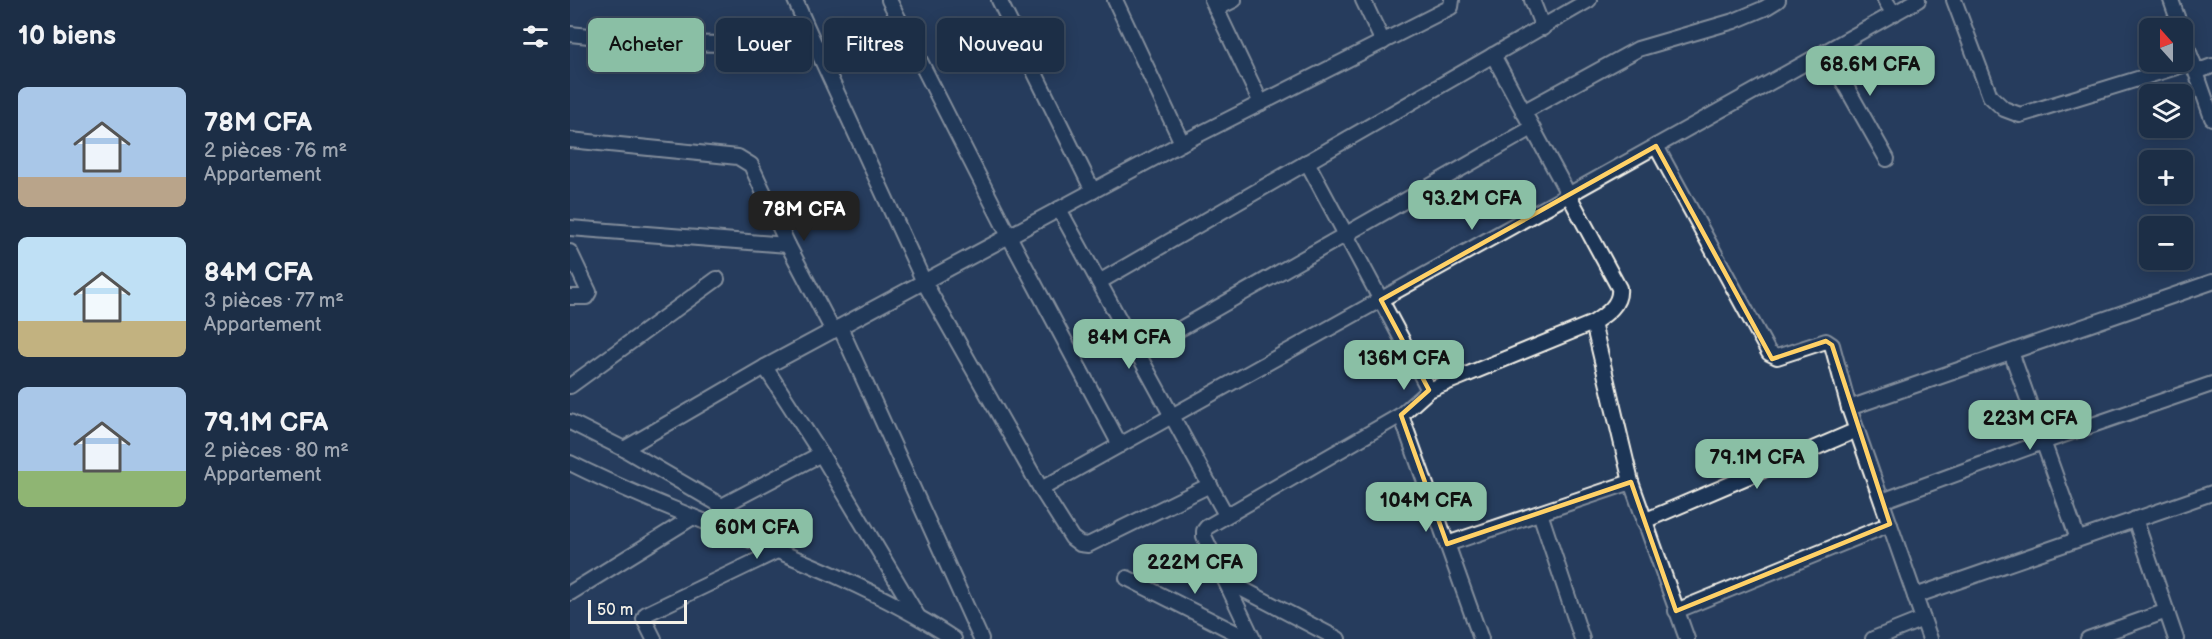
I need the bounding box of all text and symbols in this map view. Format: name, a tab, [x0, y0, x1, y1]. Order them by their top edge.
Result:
chip: Acheter	[588, 18, 704, 72]
chip: Louer	[716, 18, 812, 72]
chip: Filtres	[824, 18, 925, 72]
chip: Nouveau	[937, 18, 1064, 72]
north arrow	[2139, 18, 2193, 72]
map controls	[2139, 18, 2193, 270]
icon: filters	[519, 20, 552, 53]
text: 10 biens	[18, 21, 116, 52]
pin: 68.6M CFA	[1801, 46, 1939, 97]
text: 68.6M CFA	[1820, 53, 1920, 77]
button: layers	[2139, 84, 2193, 138]
text: 78M CFA	[204, 108, 312, 139]
icon: home	[66, 111, 138, 183]
text: 2 pièces · 76 m²	[204, 139, 347, 163]
button: +	[2139, 150, 2193, 204]
text: Appartement	[204, 163, 321, 187]
pin: 93.2M CFA	[1403, 180, 1541, 231]
text: 93.2M CFA	[1422, 187, 1522, 211]
pin: 78M CFA	[749, 191, 859, 242]
text: 78M CFA	[763, 198, 845, 222]
button: −	[2139, 216, 2193, 270]
text: 84M CFA	[204, 258, 313, 289]
icon: home	[66, 261, 138, 333]
text: 3 pièces · 77 m²	[204, 289, 344, 313]
text: Appartement	[204, 313, 321, 337]
pin: 84M CFA	[1074, 319, 1184, 370]
text: 84M CFA	[1087, 326, 1171, 350]
pin: 136M CFA	[1342, 340, 1466, 391]
text: 136M CFA	[1358, 347, 1450, 371]
pin: 223M CFA	[1968, 400, 2092, 451]
text: 223M CFA	[1983, 407, 2078, 431]
text: 79.1M CFA	[204, 408, 328, 439]
icon: home	[66, 411, 138, 483]
text: 2 pièces · 80 m²	[204, 439, 349, 463]
pin: 79.1M CFA	[1688, 439, 1826, 490]
text: 79.1M CFA	[1709, 446, 1805, 470]
text: Appartement	[204, 463, 321, 487]
pin: 104M CFA	[1364, 482, 1488, 533]
text: 104M CFA	[1380, 489, 1472, 513]
pin: 60M CFA	[702, 509, 812, 560]
text: 60M CFA	[715, 516, 799, 540]
pin: 222M CFA	[1133, 544, 1257, 595]
text: 222M CFA	[1147, 551, 1243, 575]
scale bar	[588, 597, 687, 624]
text: 50 m	[597, 601, 633, 620]

